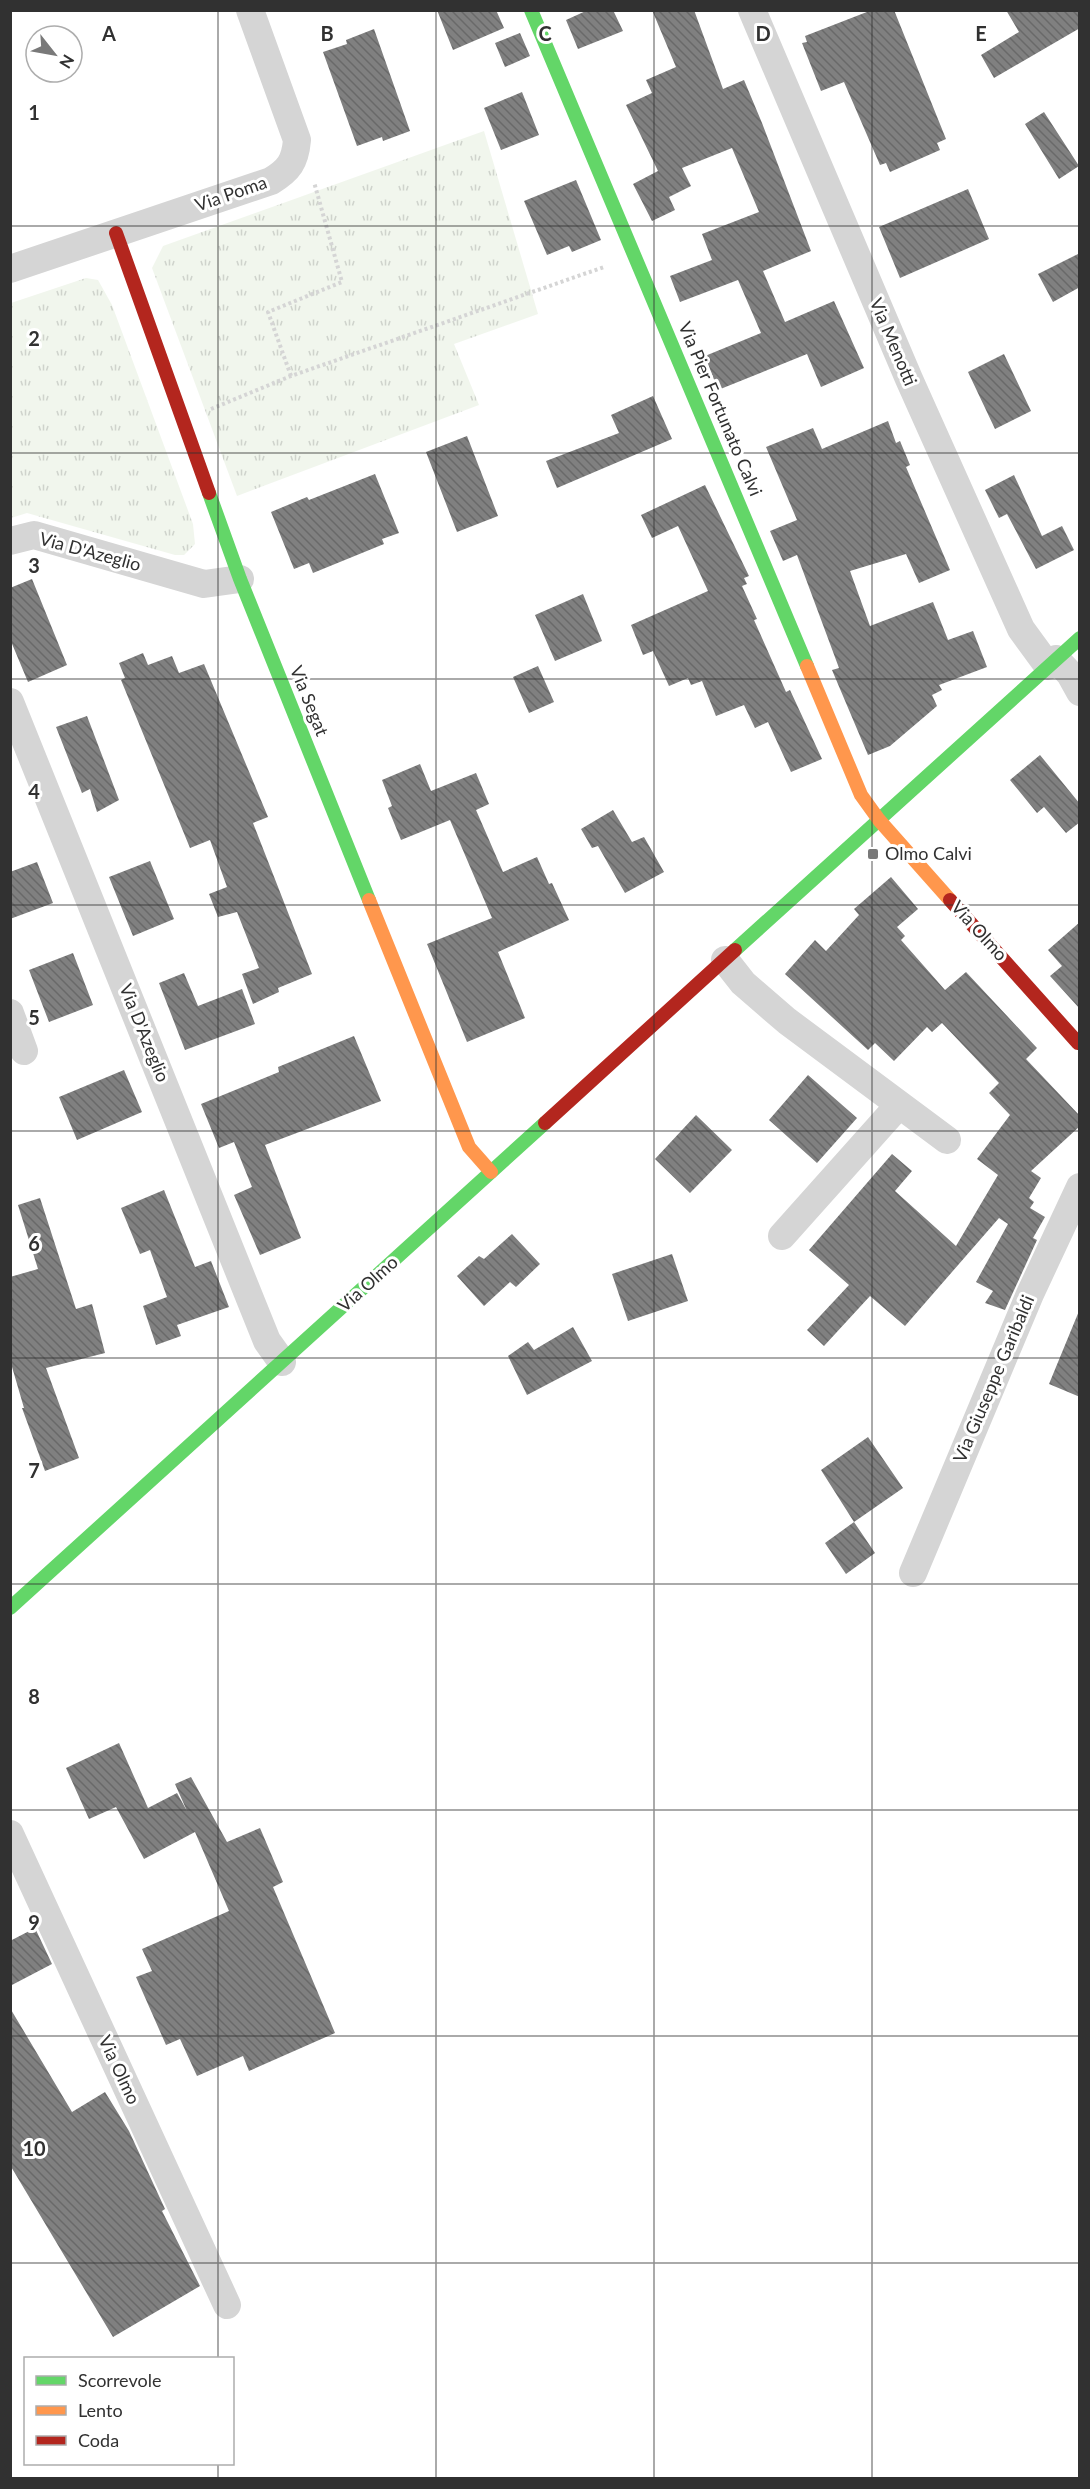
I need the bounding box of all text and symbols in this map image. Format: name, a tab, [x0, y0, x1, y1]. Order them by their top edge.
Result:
text: A	[101, 21, 116, 45]
text: B	[320, 21, 334, 45]
text: C	[538, 21, 552, 45]
text: D	[755, 21, 771, 45]
text: E	[975, 21, 987, 45]
north arrow	[24, 24, 84, 84]
text: N	[56, 52, 79, 72]
text: 1	[28, 100, 40, 124]
street label: Via Poma	[192, 171, 269, 216]
street label: Via Menotti	[866, 295, 922, 389]
street label: Via Pier Fortunato Calvi	[674, 318, 768, 499]
text: 2	[28, 326, 40, 350]
street label: Via D'Azeglio	[37, 527, 143, 575]
text: 3	[28, 553, 40, 577]
street label: Via Segat	[286, 662, 334, 740]
text: 4	[28, 779, 40, 803]
place label: Olmo Calvi	[885, 842, 972, 864]
marker: Olmo Calvi	[866, 847, 880, 861]
street label: Via Olmo	[947, 896, 1013, 965]
street label: Via D'Azeglio	[115, 980, 175, 1085]
text: 5	[28, 1005, 40, 1029]
text: 6	[28, 1231, 40, 1255]
street label: Via Olmo	[333, 1250, 402, 1316]
street label: Via Giuseppe Garibaldi	[948, 1292, 1038, 1466]
text: 7	[28, 1458, 40, 1482]
text: 8	[28, 1684, 40, 1708]
text: 9	[28, 1910, 40, 1934]
street label: Via Olmo	[94, 2032, 145, 2108]
text: 10	[22, 2136, 46, 2160]
legend	[24, 2357, 234, 2465]
text: Scorrevole	[78, 2369, 161, 2391]
text: Lento	[78, 2399, 123, 2421]
text: Coda	[78, 2429, 119, 2451]

